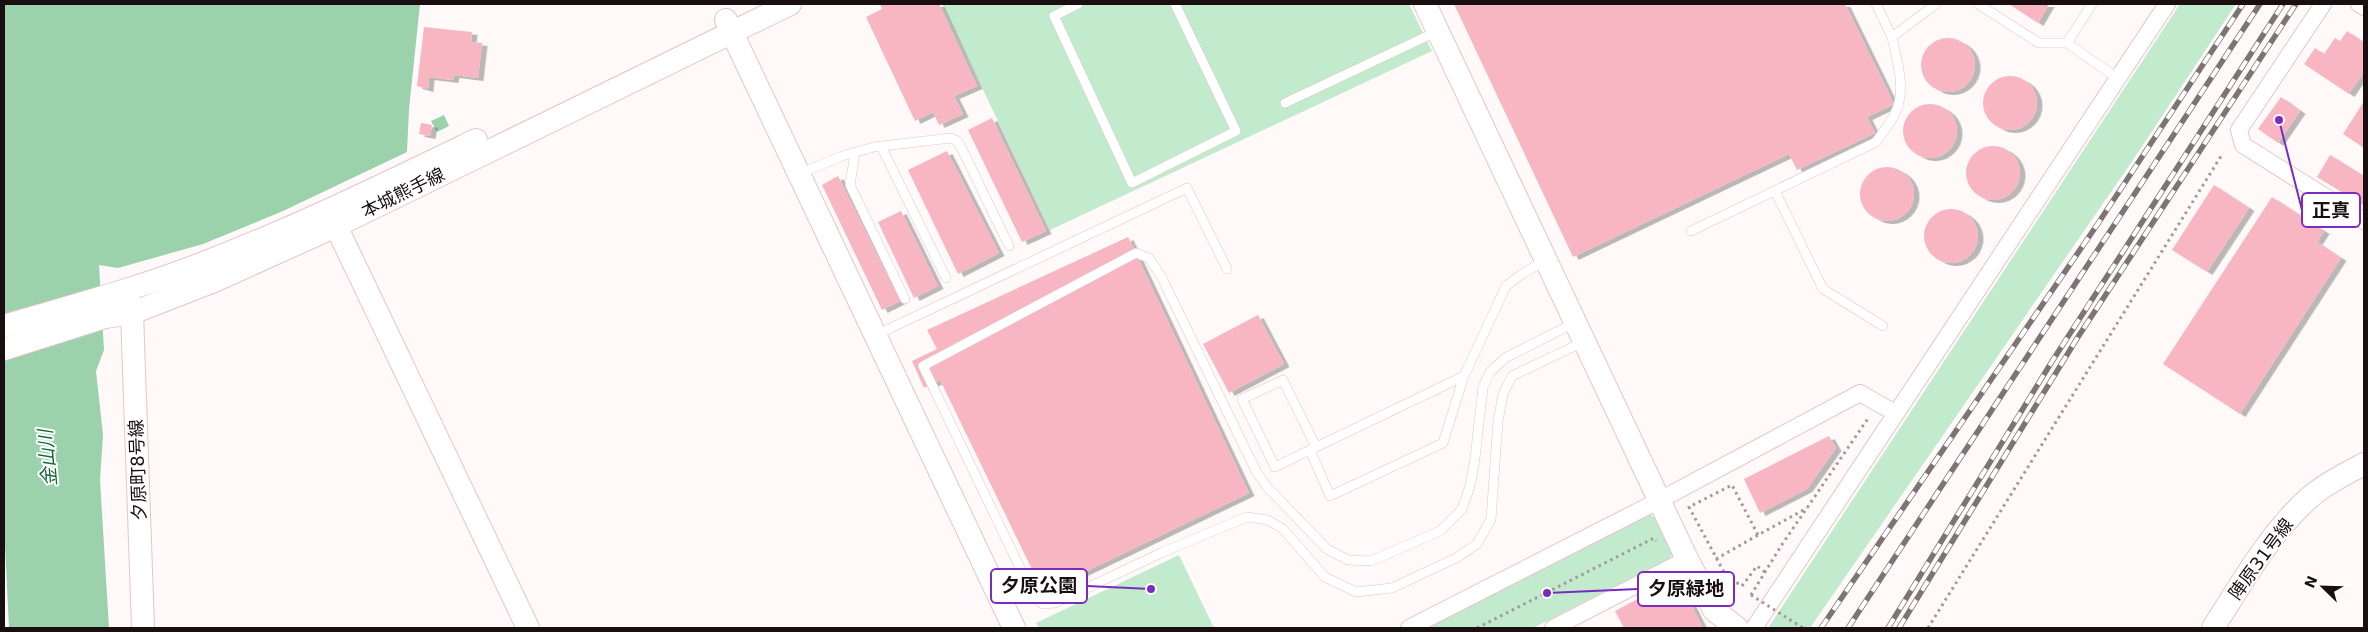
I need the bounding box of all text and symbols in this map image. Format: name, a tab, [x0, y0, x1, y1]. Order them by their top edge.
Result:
street label: 本城熊手線	[358, 163, 448, 222]
callout: 正真	[2302, 193, 2360, 227]
text: 正真	[2312, 199, 2350, 221]
street label: 夕原町8号線	[125, 419, 150, 521]
water label: 金山川	[33, 427, 60, 487]
street label: 陣原31号線	[2224, 514, 2297, 603]
north arrow	[2298, 562, 2348, 612]
callout: 夕原公園	[991, 569, 1087, 603]
callout: 夕原緑地	[1638, 572, 1734, 606]
text: N	[2301, 573, 2321, 590]
text: 夕原公園	[1001, 574, 1077, 596]
text: 夕原緑地	[1648, 577, 1724, 599]

